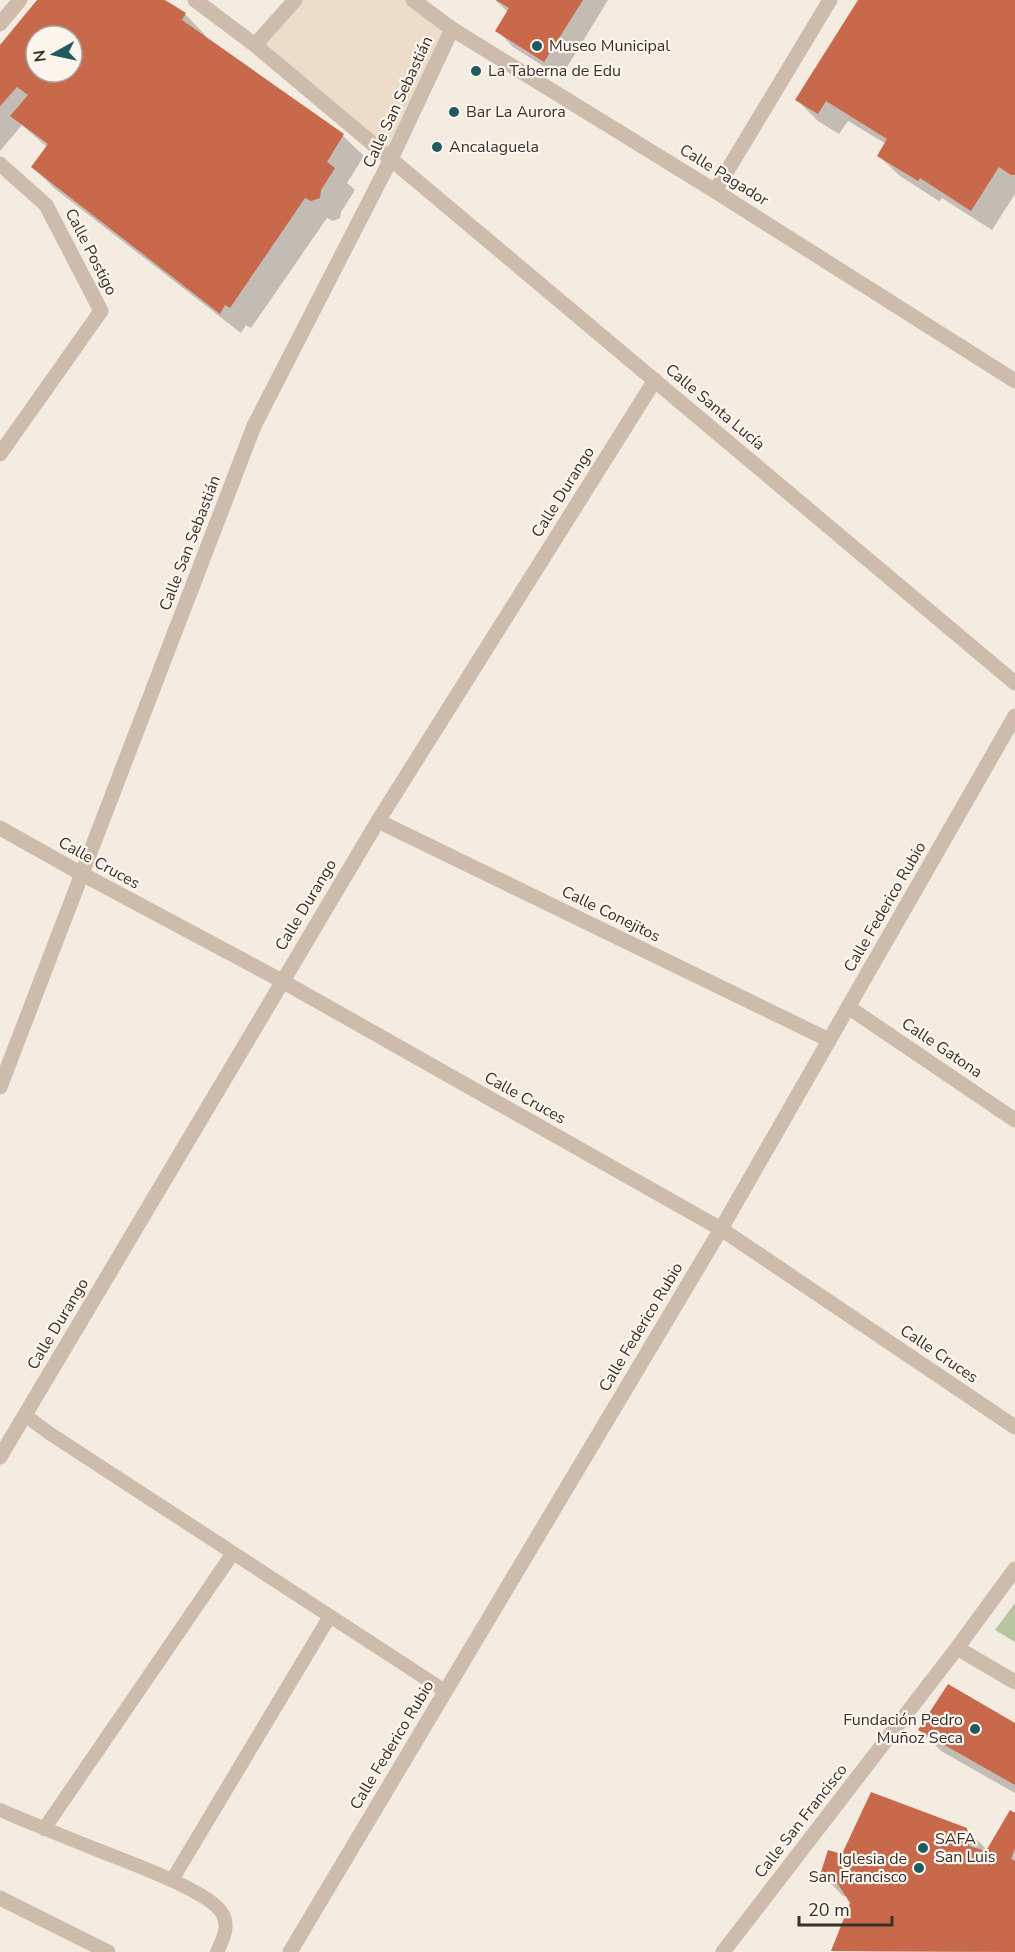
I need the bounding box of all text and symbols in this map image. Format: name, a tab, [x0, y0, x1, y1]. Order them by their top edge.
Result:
north arrow	[24, 24, 84, 84]
street label: Calle San Sebastián	[358, 32, 438, 172]
place label: Museo Municipal	[549, 35, 670, 57]
marker: Museo Municipal	[530, 39, 544, 53]
text: N	[28, 48, 52, 63]
place label: La Taberna de Edu	[488, 60, 621, 82]
marker: La Taberna de Edu	[469, 64, 483, 78]
place label: Bar La Aurora	[466, 101, 566, 123]
marker: Bar La Aurora	[447, 105, 461, 119]
place label: Ancalaguela	[449, 136, 539, 158]
street label: Calle Pagador	[675, 139, 773, 211]
marker: Ancalaguela	[430, 140, 444, 154]
street label: Calle Postigo	[60, 205, 122, 299]
street label: Calle Santa Lucía	[661, 359, 769, 455]
street label: Calle Durango	[526, 442, 600, 542]
street label: Calle San Sebastián	[154, 472, 226, 614]
street label: Calle Cruces	[54, 832, 144, 894]
street label: Calle Federico Rubio	[839, 838, 931, 976]
street label: Calle Durango	[270, 855, 342, 955]
street label: Calle Conejitos	[558, 881, 664, 947]
street label: Calle Gatona	[897, 1013, 987, 1083]
street label: Calle Cruces	[480, 1067, 570, 1129]
street label: Calle Federico Rubio	[594, 1258, 688, 1396]
street label: Calle Durango	[22, 1274, 94, 1374]
street label: Calle Cruces	[896, 1320, 982, 1388]
street label: Calle Federico Rubio	[345, 1676, 439, 1814]
place label: Fundación Pedro Muñoz Seca	[843, 1709, 963, 1749]
marker: Fundación Pedro Muñoz Seca	[968, 1722, 982, 1736]
street label: Calle San Francisco	[749, 1759, 853, 1883]
place label: SAFA San Luis	[935, 1828, 995, 1868]
marker: SAFA San Luis	[916, 1841, 930, 1855]
place label: Iglesia de San Francisco	[809, 1848, 907, 1888]
marker: Iglesia de San Francisco	[912, 1861, 926, 1875]
scale bar	[799, 1889, 892, 1927]
text: 20 m	[808, 1898, 850, 1922]

